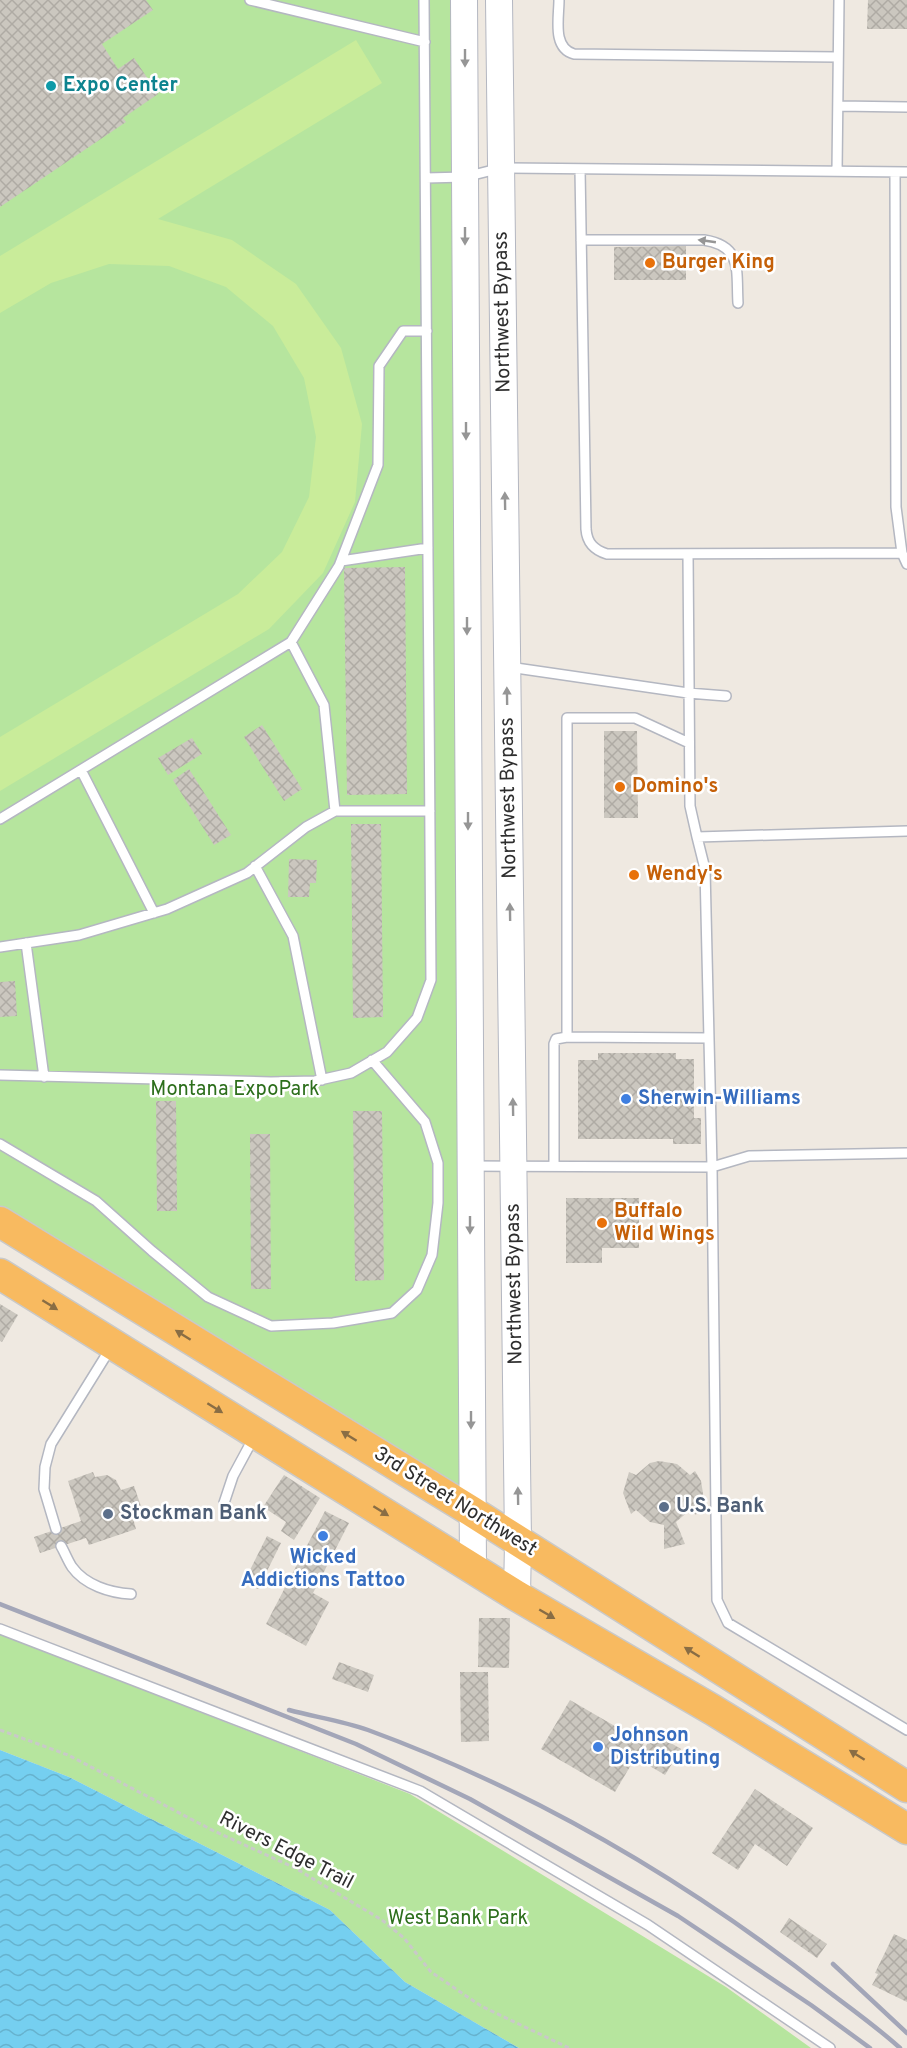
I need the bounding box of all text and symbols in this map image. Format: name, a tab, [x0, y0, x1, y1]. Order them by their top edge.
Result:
one-way arrow	[460, 49, 469, 68]
place label: Expo Center	[63, 73, 178, 99]
marker: Expo Center	[44, 79, 58, 93]
one-way arrow	[461, 226, 470, 245]
street label: Northwest Bypass	[489, 231, 517, 393]
one-way arrow	[697, 237, 716, 246]
place label: Burger King	[662, 250, 775, 276]
marker: Burger King	[643, 256, 657, 270]
one-way arrow	[461, 421, 471, 440]
one-way arrow	[500, 492, 510, 511]
one-way arrow	[462, 616, 472, 635]
one-way arrow	[503, 687, 512, 706]
street label: Northwest Bypass	[495, 717, 523, 879]
place label: Domino's	[632, 774, 718, 800]
marker: Domino's	[613, 780, 627, 794]
one-way arrow	[463, 811, 473, 830]
place label: Wendy's	[646, 862, 723, 888]
marker: Wendy's	[627, 868, 641, 882]
one-way arrow	[505, 903, 515, 922]
park label: Montana ExpoPark	[150, 1077, 320, 1103]
place label: Sherwin-Williams	[638, 1086, 801, 1112]
marker: Sherwin-Williams	[619, 1092, 633, 1106]
one-way arrow	[508, 1098, 518, 1117]
place label: Buffalo Wild Wings	[614, 1199, 715, 1248]
street label: Northwest Bypass	[501, 1203, 529, 1365]
one-way arrow	[465, 1215, 475, 1234]
marker: Buffalo Wild Wings	[595, 1216, 609, 1230]
one-way arrow	[42, 1299, 58, 1310]
one-way arrow	[175, 1329, 191, 1340]
one-way arrow	[207, 1403, 223, 1414]
one-way arrow	[466, 1410, 476, 1429]
one-way arrow	[341, 1431, 357, 1442]
street label: 3rd Street Northwest	[368, 1441, 542, 1563]
one-way arrow	[513, 1486, 523, 1505]
place label: U.S. Bank	[676, 1494, 764, 1520]
marker: U.S. Bank	[657, 1500, 671, 1514]
place label: Stockman Bank	[120, 1501, 267, 1527]
one-way arrow	[373, 1506, 389, 1517]
marker: Stockman Bank	[101, 1507, 115, 1521]
marker: Wicked Addictions Tattoo	[316, 1529, 330, 1543]
place label: Wicked Addictions Tattoo	[241, 1545, 405, 1594]
one-way arrow	[539, 1608, 555, 1619]
one-way arrow	[684, 1646, 701, 1657]
place label: Johnson Distributing	[610, 1723, 720, 1772]
marker: Johnson Distributing	[591, 1740, 605, 1754]
one-way arrow	[849, 1750, 866, 1761]
street label: Rivers Edge Trail	[214, 1806, 358, 1896]
park label: West Bank Park	[388, 1906, 528, 1932]

